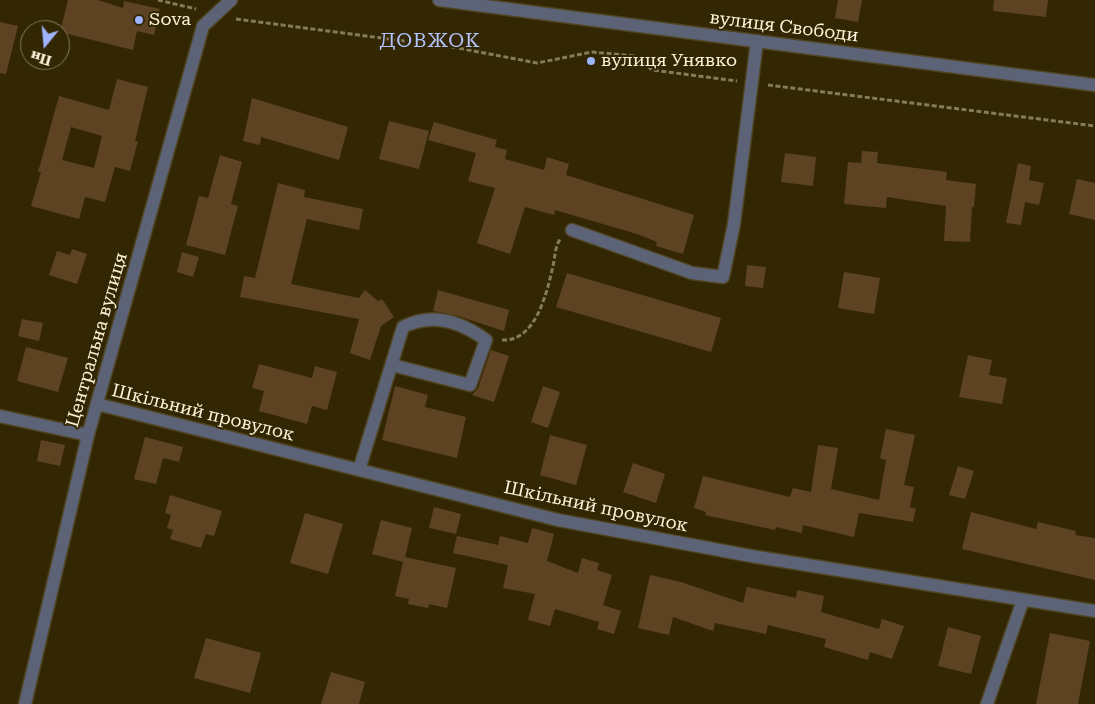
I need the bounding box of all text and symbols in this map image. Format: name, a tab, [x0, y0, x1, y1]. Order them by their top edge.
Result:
street label: вулиця Свободи	[708, 7, 860, 47]
place label: Sova	[149, 9, 191, 31]
marker: Sova	[133, 14, 145, 26]
north arrow	[20, 20, 70, 70]
district label: ДОВЖОК	[379, 29, 481, 53]
text: Пн	[29, 48, 53, 69]
place label: вулиця Унявко	[601, 50, 737, 72]
marker: вулиця Унявко	[585, 55, 597, 67]
street label: Центральна вулиця	[62, 250, 132, 430]
street label: Шкільний провулок	[109, 380, 297, 446]
street label: Шкільний провулок	[502, 477, 690, 537]

